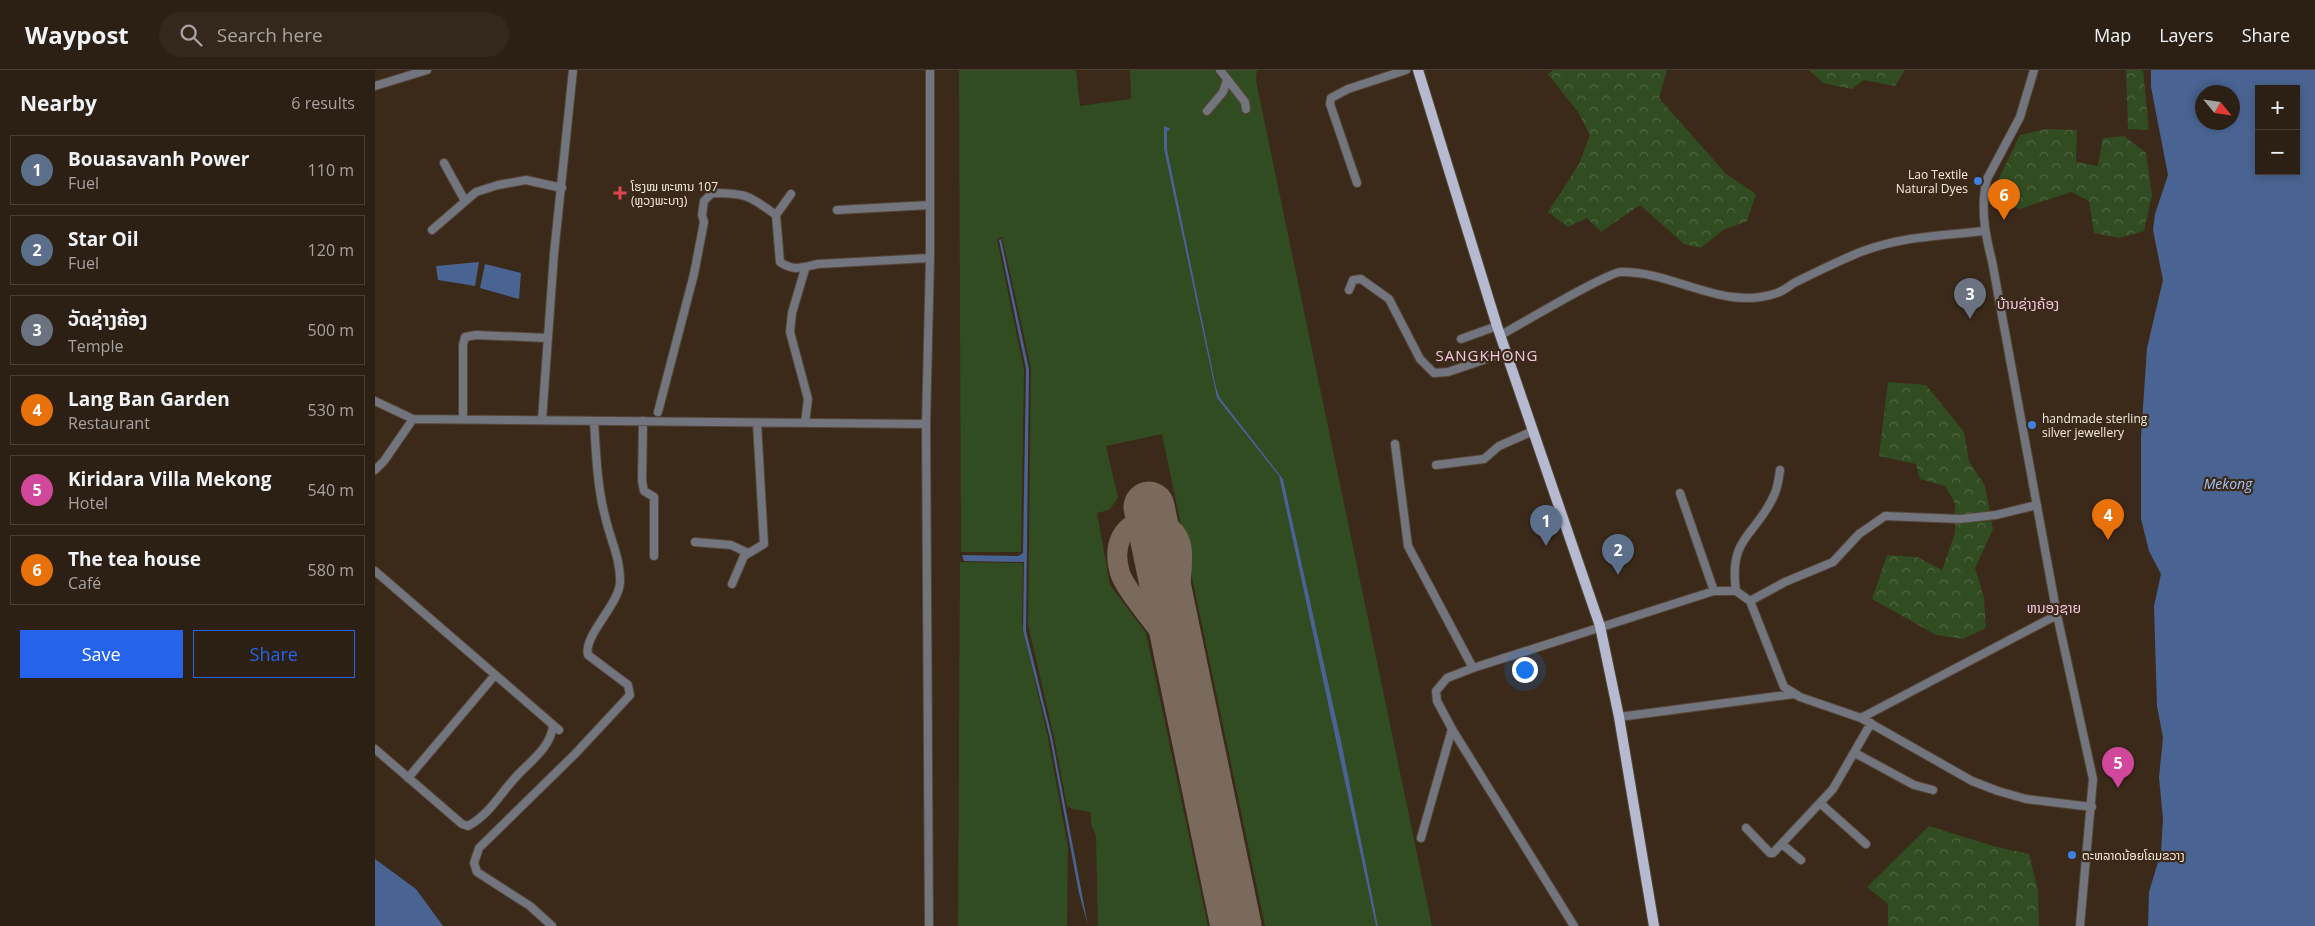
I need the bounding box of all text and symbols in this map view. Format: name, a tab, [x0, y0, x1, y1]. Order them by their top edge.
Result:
search box	[159, 12, 509, 57]
text: Waypost	[25, 18, 129, 51]
icon: search	[177, 21, 205, 49]
text: Search here	[217, 22, 323, 48]
text: Map	[2094, 23, 2131, 47]
text: Layers	[2159, 23, 2214, 47]
text: Share	[2242, 23, 2290, 47]
north arrow	[2195, 85, 2240, 130]
map controls	[2255, 85, 2300, 175]
button: +	[2255, 85, 2300, 130]
text: Nearby	[20, 89, 97, 117]
text: 6 results	[291, 92, 355, 114]
button: −	[2255, 130, 2300, 175]
text: Bouasavanh Power	[68, 146, 249, 172]
text: 1	[32, 159, 42, 181]
text: 110 m	[308, 159, 354, 181]
place label: Lao Textile Natural Dyes	[1896, 166, 1968, 197]
text: Fuel	[68, 172, 99, 194]
marker: Lao Textile Natural Dyes	[1972, 175, 1984, 187]
place label: ໂຮງໝ ທະຫານ 107 (ຫຼວງພະບາງ)	[630, 178, 718, 209]
pin: 6	[1988, 179, 2020, 220]
marker: ໂຮງໝ ທະຫານ 107 (ຫຼວງພະບາງ)	[613, 186, 627, 200]
text: Star Oil	[68, 226, 138, 252]
text: 2	[32, 239, 42, 261]
text: 120 m	[308, 239, 354, 261]
text: Fuel	[68, 252, 99, 274]
pin: 3	[1954, 278, 1986, 319]
district label: ບ້ານຊ່າງຄ້ອງ	[1997, 294, 2059, 313]
text: ວັດຊ່າງຄ້ອງ	[68, 306, 147, 332]
text: 3	[32, 319, 42, 341]
text: 500 m	[308, 319, 354, 341]
text: Temple	[68, 335, 123, 357]
district label: SANGKHONG	[1435, 345, 1539, 365]
text: Lang Ban Garden	[68, 386, 230, 412]
text: 4	[32, 399, 42, 421]
text: 530 m	[308, 399, 354, 421]
place label: handmade sterling silver jewellery	[2042, 410, 2148, 441]
text: Restaurant	[68, 412, 150, 434]
marker: handmade sterling silver jewellery	[2026, 419, 2038, 431]
text: Kiridara Villa Mekong	[68, 466, 271, 492]
water label: Mekong	[2204, 474, 2253, 493]
text: 5	[32, 479, 42, 501]
text: 540 m	[308, 479, 354, 501]
text: Hotel	[68, 492, 108, 514]
pin: 4	[2092, 499, 2124, 540]
pin: 1	[1530, 505, 1562, 546]
pin: 2	[1602, 534, 1634, 575]
text: The tea house	[68, 546, 201, 572]
text: 6	[32, 559, 42, 581]
text: 580 m	[308, 559, 354, 581]
text: Café	[68, 572, 101, 594]
district label: ຫນອງຊາຍ	[2027, 598, 2081, 617]
button: Save	[20, 630, 183, 678]
button: Share	[193, 630, 355, 678]
your location	[1512, 657, 1538, 683]
pin: 5	[2102, 747, 2134, 788]
place label: ຕະຫລາດນ້ອຍໂຄມຂວາງ	[2082, 847, 2185, 864]
marker: ຕະຫລາດນ້ອຍໂຄມຂວາງ	[2066, 849, 2078, 861]

